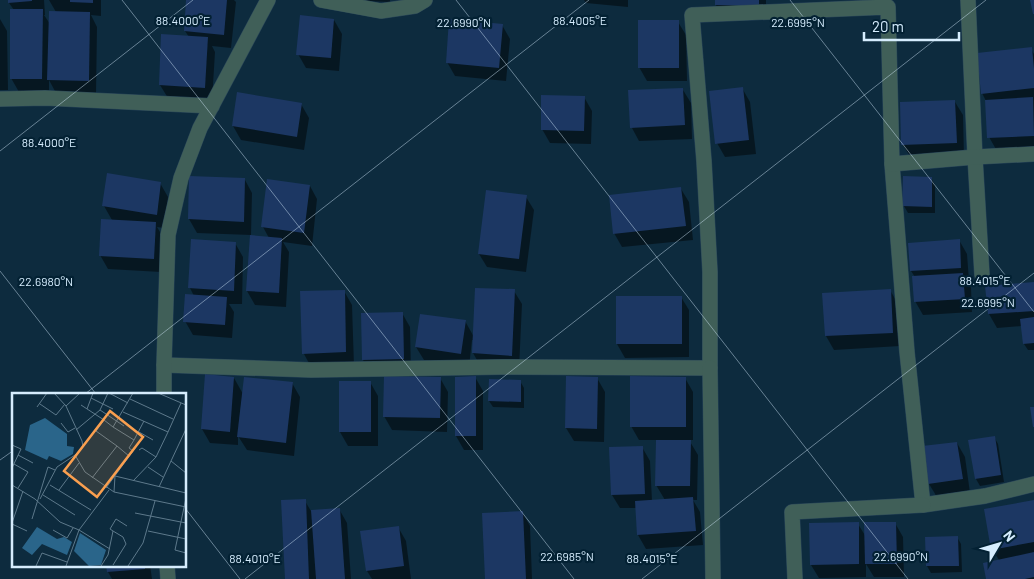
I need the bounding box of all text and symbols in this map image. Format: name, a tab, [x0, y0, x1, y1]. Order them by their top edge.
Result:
scale bar	[864, 10, 959, 42]
text: 88.4000°E	[156, 13, 210, 27]
text: 88.4005°E	[553, 13, 607, 27]
text: 22.6990°N	[437, 15, 491, 29]
text: 22.6995°N	[771, 15, 825, 29]
text: 20 m	[872, 17, 904, 35]
text: 88.4000°E	[22, 135, 76, 149]
text: 88.4015°E	[959, 273, 1011, 287]
text: 22.6980°N	[19, 274, 73, 288]
text: 22.6995°N	[961, 295, 1015, 309]
inset map	[12, 393, 186, 566]
north arrow	[974, 519, 1024, 569]
text: N	[1000, 527, 1019, 545]
text: 22.6985°N	[540, 549, 594, 563]
text: 22.6990°N	[874, 549, 928, 563]
text: 88.4010°E	[229, 551, 281, 565]
text: 88.4015°E	[626, 551, 678, 565]

